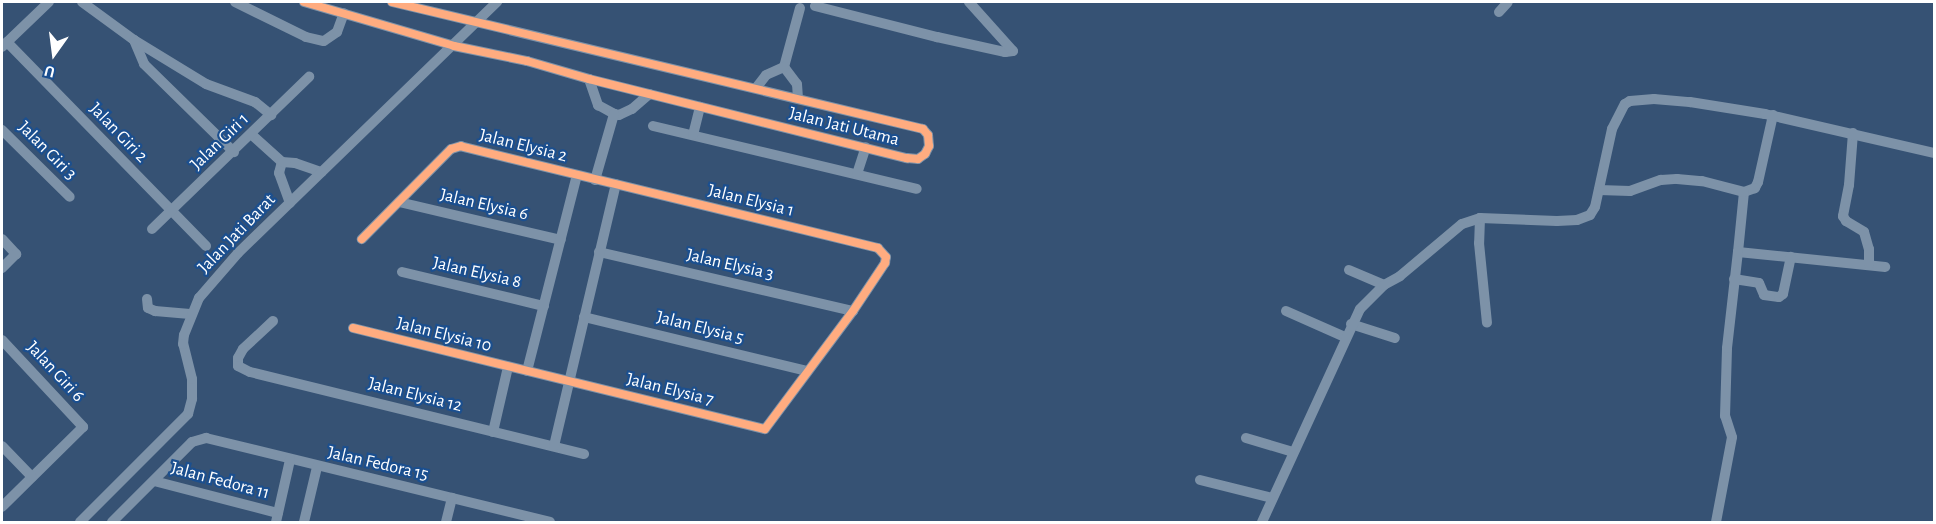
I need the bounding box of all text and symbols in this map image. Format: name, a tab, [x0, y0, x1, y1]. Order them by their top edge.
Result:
north arrow	[24, 24, 84, 84]
text: U	[43, 62, 57, 80]
street label: Jalan Giri 2	[84, 99, 152, 167]
street label: Jalan Jati Utama	[787, 103, 901, 151]
street label: Jalan Giri 1	[186, 109, 254, 175]
street label: Jalan Giri 3	[13, 117, 81, 185]
street label: Jalan Elysia 2	[477, 125, 569, 167]
street label: Jalan Elysia 1	[706, 180, 796, 222]
street label: Jalan Elysia 6	[438, 184, 530, 226]
street label: Jalan Jati Barat	[194, 190, 280, 278]
street label: Jalan Elysia 3	[684, 244, 776, 286]
street label: Jalan Elysia 8	[431, 252, 523, 294]
street label: Jalan Elysia 5	[654, 307, 746, 349]
street label: Jalan Elysia 10	[394, 313, 494, 357]
street label: Jalan Giri 6	[21, 337, 89, 407]
street label: Jalan Elysia 7	[624, 369, 716, 411]
street label: Jalan Elysia 12	[366, 373, 464, 417]
street label: Jalan Fedora 15	[326, 442, 430, 486]
street label: Jalan Fedora 11	[168, 457, 272, 505]

